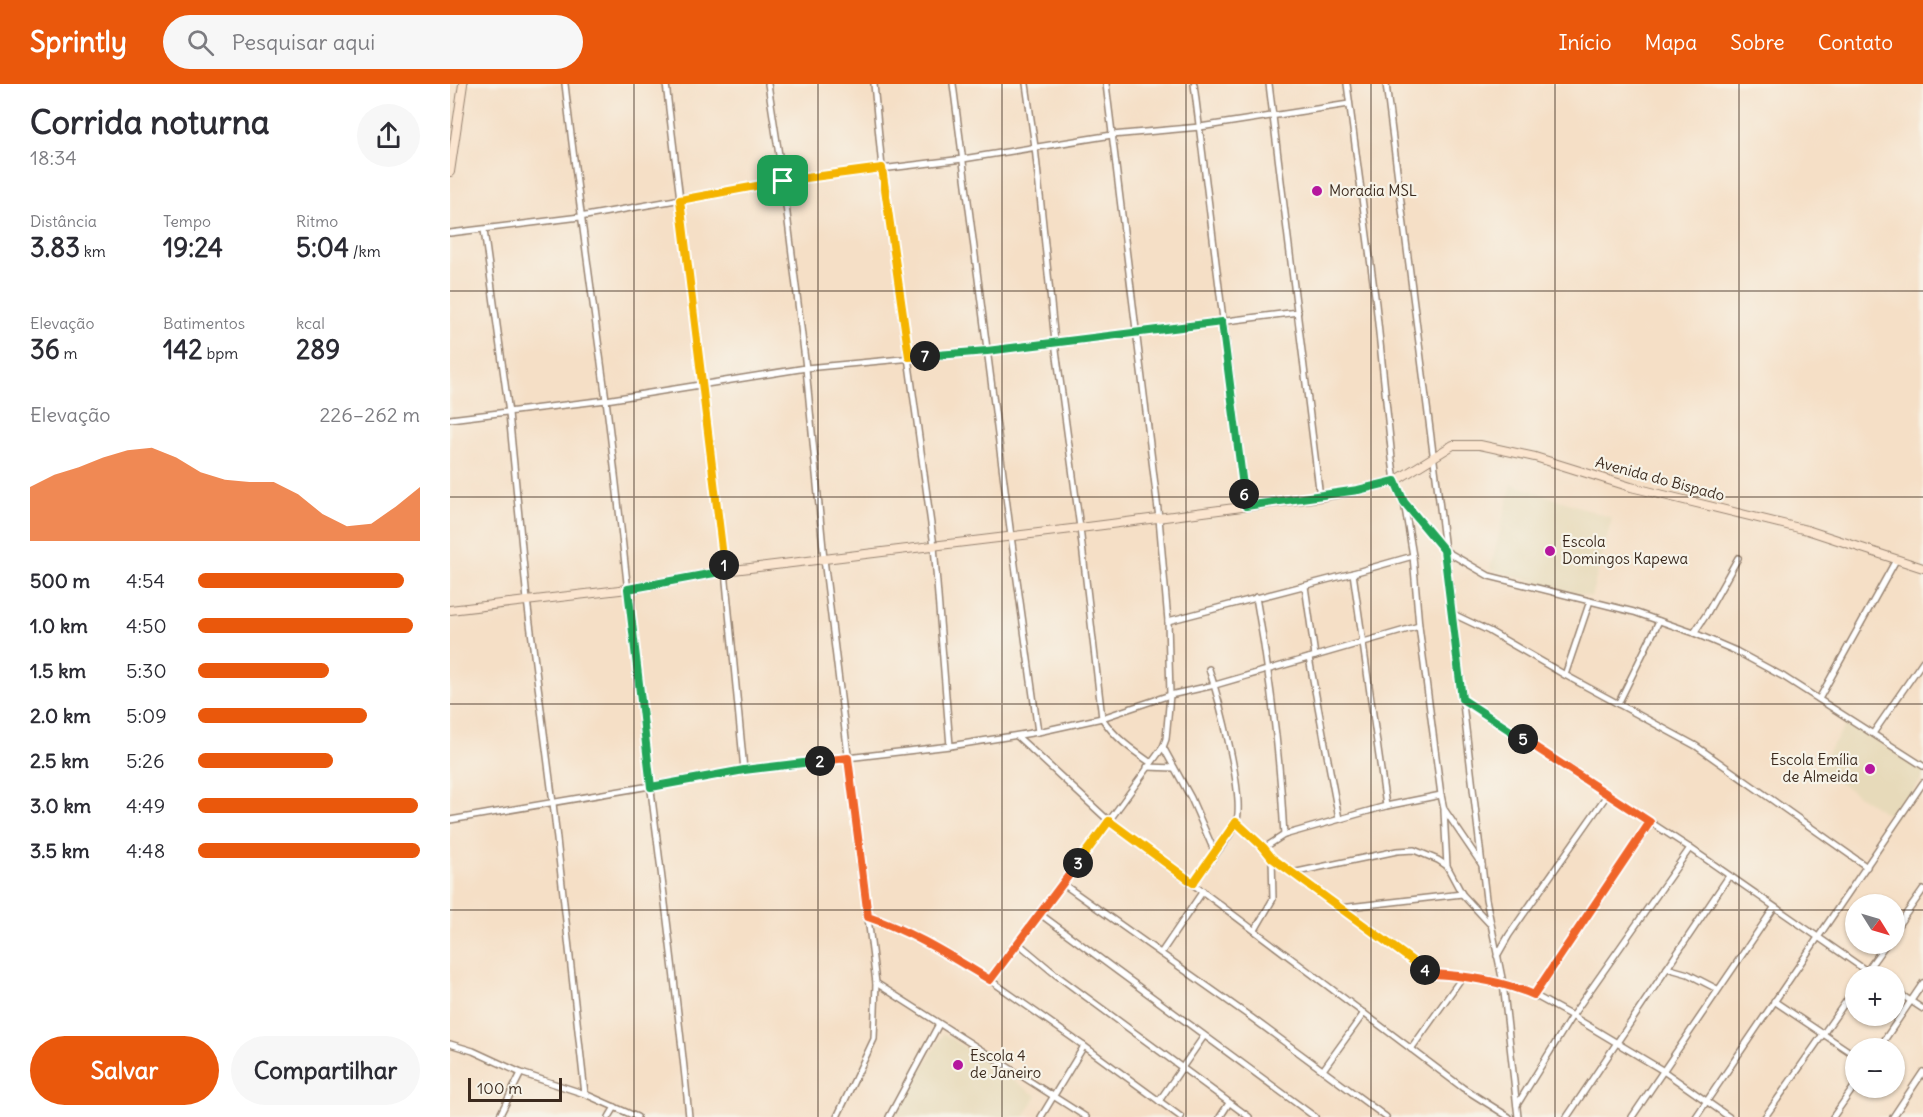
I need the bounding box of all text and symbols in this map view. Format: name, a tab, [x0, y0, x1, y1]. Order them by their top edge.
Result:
search box	[163, 15, 583, 69]
text: Sprintly	[30, 24, 127, 60]
icon: search	[184, 26, 217, 59]
text: Pesquisar aqui	[232, 28, 375, 56]
text: Início	[1558, 29, 1612, 56]
text: Mapa	[1645, 29, 1697, 56]
text: Sobre	[1730, 29, 1785, 56]
text: Contato	[1818, 29, 1893, 56]
text: Corrida noturna	[30, 101, 270, 143]
button: share	[357, 104, 420, 167]
text: 18:34	[30, 145, 77, 170]
pin	[757, 155, 808, 206]
icon: arrive	[766, 164, 799, 197]
place label: Moradia MSL	[1329, 181, 1417, 200]
marker: Moradia MSL	[1310, 184, 1324, 198]
text: Distância	[30, 211, 97, 231]
text: Tempo	[163, 211, 211, 231]
text: Ritmo	[296, 211, 338, 231]
text: 3.83	[30, 231, 80, 264]
text: 19:24	[163, 231, 223, 264]
text: 5:04	[296, 231, 349, 264]
text: km	[80, 241, 106, 261]
text: /km	[349, 241, 381, 261]
text: Elevação	[30, 313, 94, 333]
text: Batimentos	[163, 313, 245, 333]
text: kcal	[296, 313, 325, 333]
text: 36	[30, 333, 60, 366]
text: 142	[163, 333, 203, 366]
text: 289	[296, 333, 340, 366]
pin: 7	[910, 341, 940, 371]
text: m	[60, 343, 78, 363]
text: bpm	[203, 343, 238, 363]
text: 7	[921, 346, 929, 366]
text: Elevação	[30, 402, 111, 427]
text: 226–262 m	[319, 402, 420, 427]
street label: Avenida do Bispado	[1593, 452, 1727, 505]
pin: 6	[1229, 479, 1259, 509]
text: 6	[1239, 484, 1249, 504]
place label: Escola Domingos Kapewa	[1562, 532, 1689, 568]
marker: Escola Domingos Kapewa	[1543, 544, 1557, 558]
pin: 1	[709, 550, 739, 580]
text: 1	[721, 555, 727, 575]
text: 500 m	[30, 568, 90, 593]
text: 4:54	[126, 568, 165, 593]
text: 1.0 km	[30, 613, 88, 638]
text: 4:50	[126, 613, 167, 638]
text: 1.5 km	[30, 658, 86, 683]
text: 5:30	[126, 658, 167, 683]
text: 2.0 km	[30, 703, 91, 728]
text: 5:09	[126, 703, 167, 728]
pin: 5	[1508, 724, 1538, 754]
text: 5	[1518, 729, 1528, 749]
pin: 2	[805, 746, 835, 776]
text: 2.5 km	[30, 748, 89, 773]
text: 5:26	[126, 748, 165, 773]
place label: Escola Emília de Almeida	[1770, 750, 1858, 786]
text: 2	[816, 751, 824, 771]
marker: Escola Emília de Almeida	[1863, 762, 1877, 776]
text: 3.0 km	[30, 793, 91, 818]
text: 4:49	[126, 793, 165, 818]
text: 3.5 km	[30, 838, 90, 863]
text: 4:48	[126, 838, 165, 863]
pin: 3	[1063, 848, 1093, 878]
text: 3	[1073, 853, 1083, 873]
north arrow	[1845, 894, 1905, 954]
map controls	[1845, 894, 1905, 1098]
pin: 4	[1410, 955, 1440, 985]
text: 4	[1420, 960, 1430, 980]
button: +	[1845, 966, 1905, 1026]
button: Salvar	[30, 1036, 219, 1105]
button: Compartilhar	[231, 1036, 420, 1105]
button: −	[1845, 1038, 1905, 1098]
place label: Escola 4 de Janeiro	[970, 1046, 1041, 1082]
marker: Escola 4 de Janeiro	[951, 1058, 965, 1072]
scale bar	[468, 1075, 562, 1102]
text: 100 m	[477, 1078, 522, 1098]

